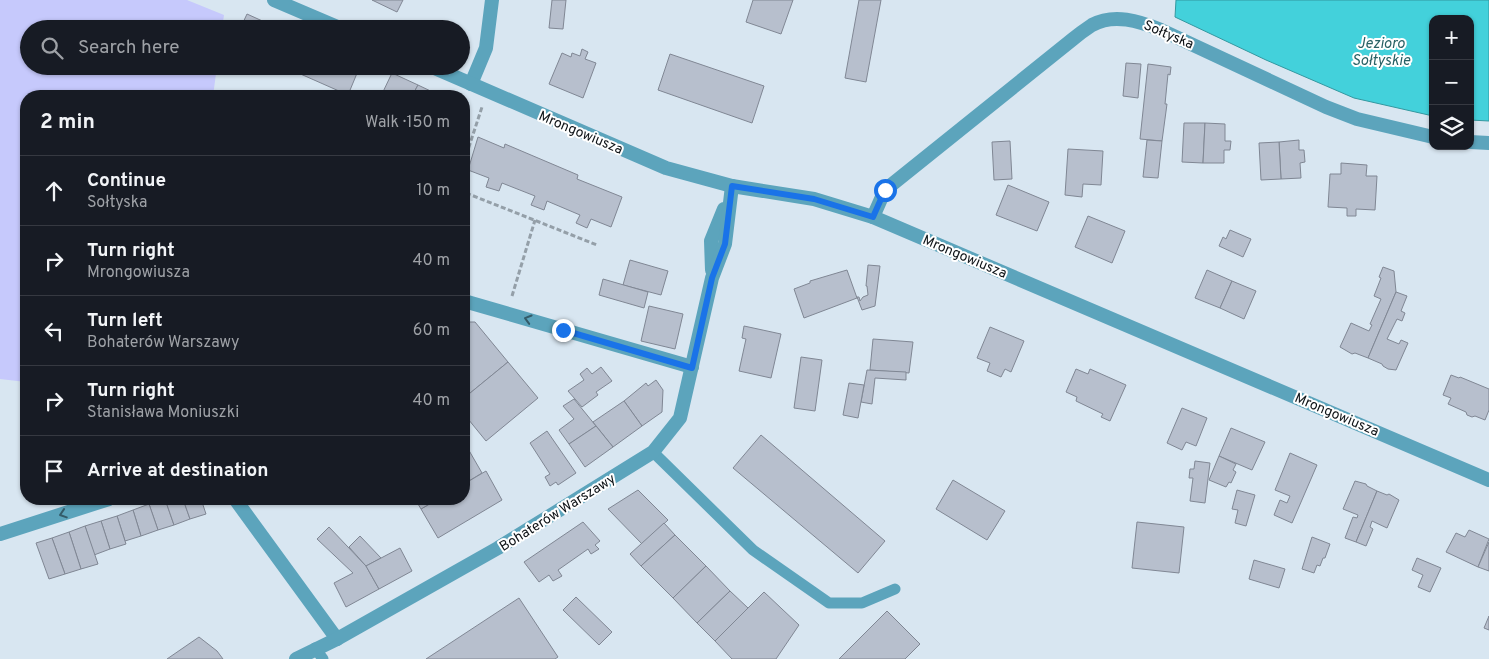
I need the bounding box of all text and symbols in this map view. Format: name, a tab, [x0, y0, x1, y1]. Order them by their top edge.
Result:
map controls	[1429, 15, 1474, 150]
button: +	[1429, 15, 1474, 60]
street label: Sołtyska	[1141, 17, 1196, 54]
search box	[20, 20, 470, 75]
icon: search	[38, 34, 66, 62]
water label: Jezioro Sołtyskie	[1352, 35, 1410, 71]
text: Search here	[78, 36, 180, 60]
button: −	[1429, 60, 1474, 105]
button: layers	[1429, 105, 1474, 150]
street label: Mrongowiusza	[536, 108, 625, 159]
text: 2 min	[40, 109, 95, 136]
text: Walk · 150 m	[365, 113, 450, 133]
text: Continue	[87, 169, 166, 193]
icon: ahead	[40, 177, 68, 205]
route start	[874, 179, 897, 202]
text: 10 m	[416, 181, 450, 201]
text: Sołtyska	[87, 193, 147, 213]
street label: Mrongowiusza	[920, 232, 1009, 283]
text: Turn right	[87, 239, 175, 263]
icon: right	[40, 247, 68, 275]
text: 40 m	[412, 251, 450, 271]
text: Mrongowiusza	[87, 263, 190, 283]
text: Turn left	[87, 309, 163, 333]
one-way arrow	[524, 315, 532, 325]
icon: left	[40, 317, 68, 345]
route end	[552, 319, 575, 342]
text: 60 m	[413, 321, 450, 341]
text: Bohaterów Warszawy	[87, 333, 239, 353]
text: Turn right	[87, 379, 175, 403]
icon: right	[40, 387, 68, 415]
street label: Mrongowiusza	[1292, 390, 1381, 441]
text: 40 m	[412, 391, 450, 411]
text: Stanisława Moniuszki	[87, 403, 239, 423]
icon: arrive	[40, 457, 68, 485]
text: Arrive at destination	[87, 459, 268, 483]
street label: Bohaterów Warszawy	[497, 471, 619, 556]
one-way arrow	[59, 508, 68, 518]

